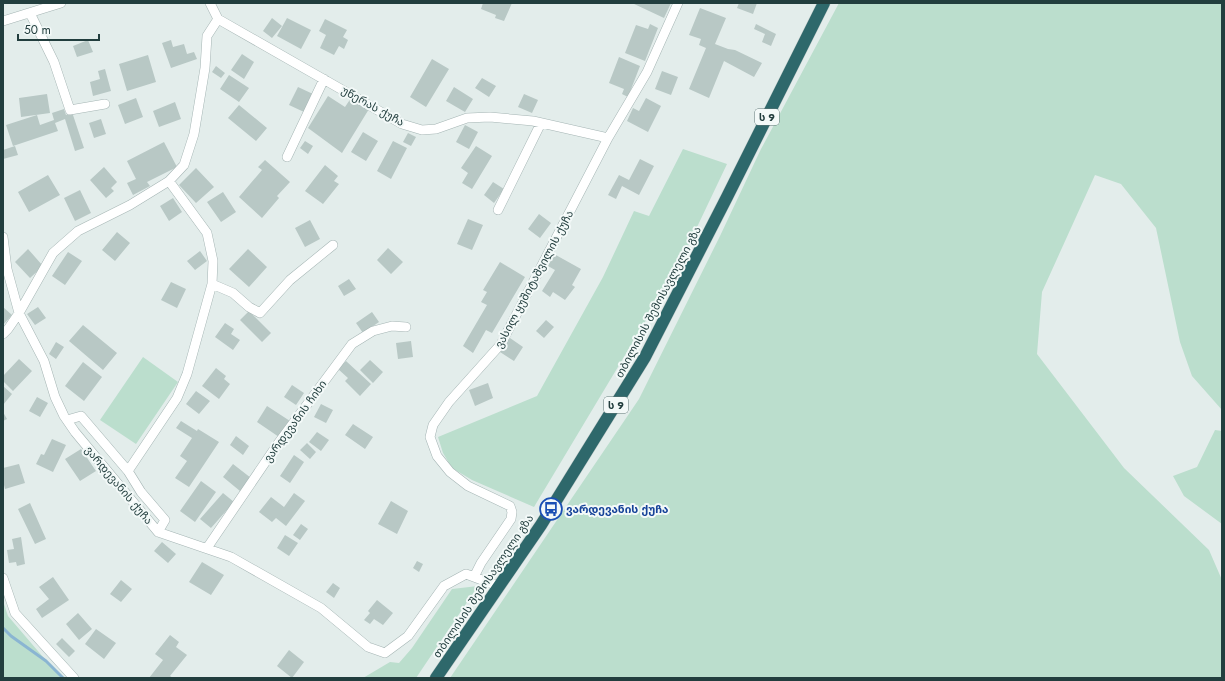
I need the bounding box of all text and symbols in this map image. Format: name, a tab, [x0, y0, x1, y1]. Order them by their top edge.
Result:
scale bar	[18, 16, 99, 42]
text: 50 m	[24, 21, 51, 39]
street label: უწერას ქუჩა	[339, 82, 407, 130]
road number: ს 9	[755, 109, 779, 125]
street label: ვასილ ყუშიტაშვილის ქუჩა	[491, 207, 577, 351]
street label: თბილისის შემოსავლელი გზა	[611, 223, 705, 381]
street label: ვარდევანის ჩიხი	[260, 377, 330, 465]
road number: ს 9	[604, 397, 628, 413]
street label: ვარდევანის ქუჩა	[81, 442, 157, 528]
bus stop icon: ვარდევანის ქუჩა	[538, 496, 564, 522]
place label: ვარდევანის ქუჩა	[566, 501, 669, 517]
street label: თბილისის შემოსავლელი გზა	[429, 511, 537, 661]

